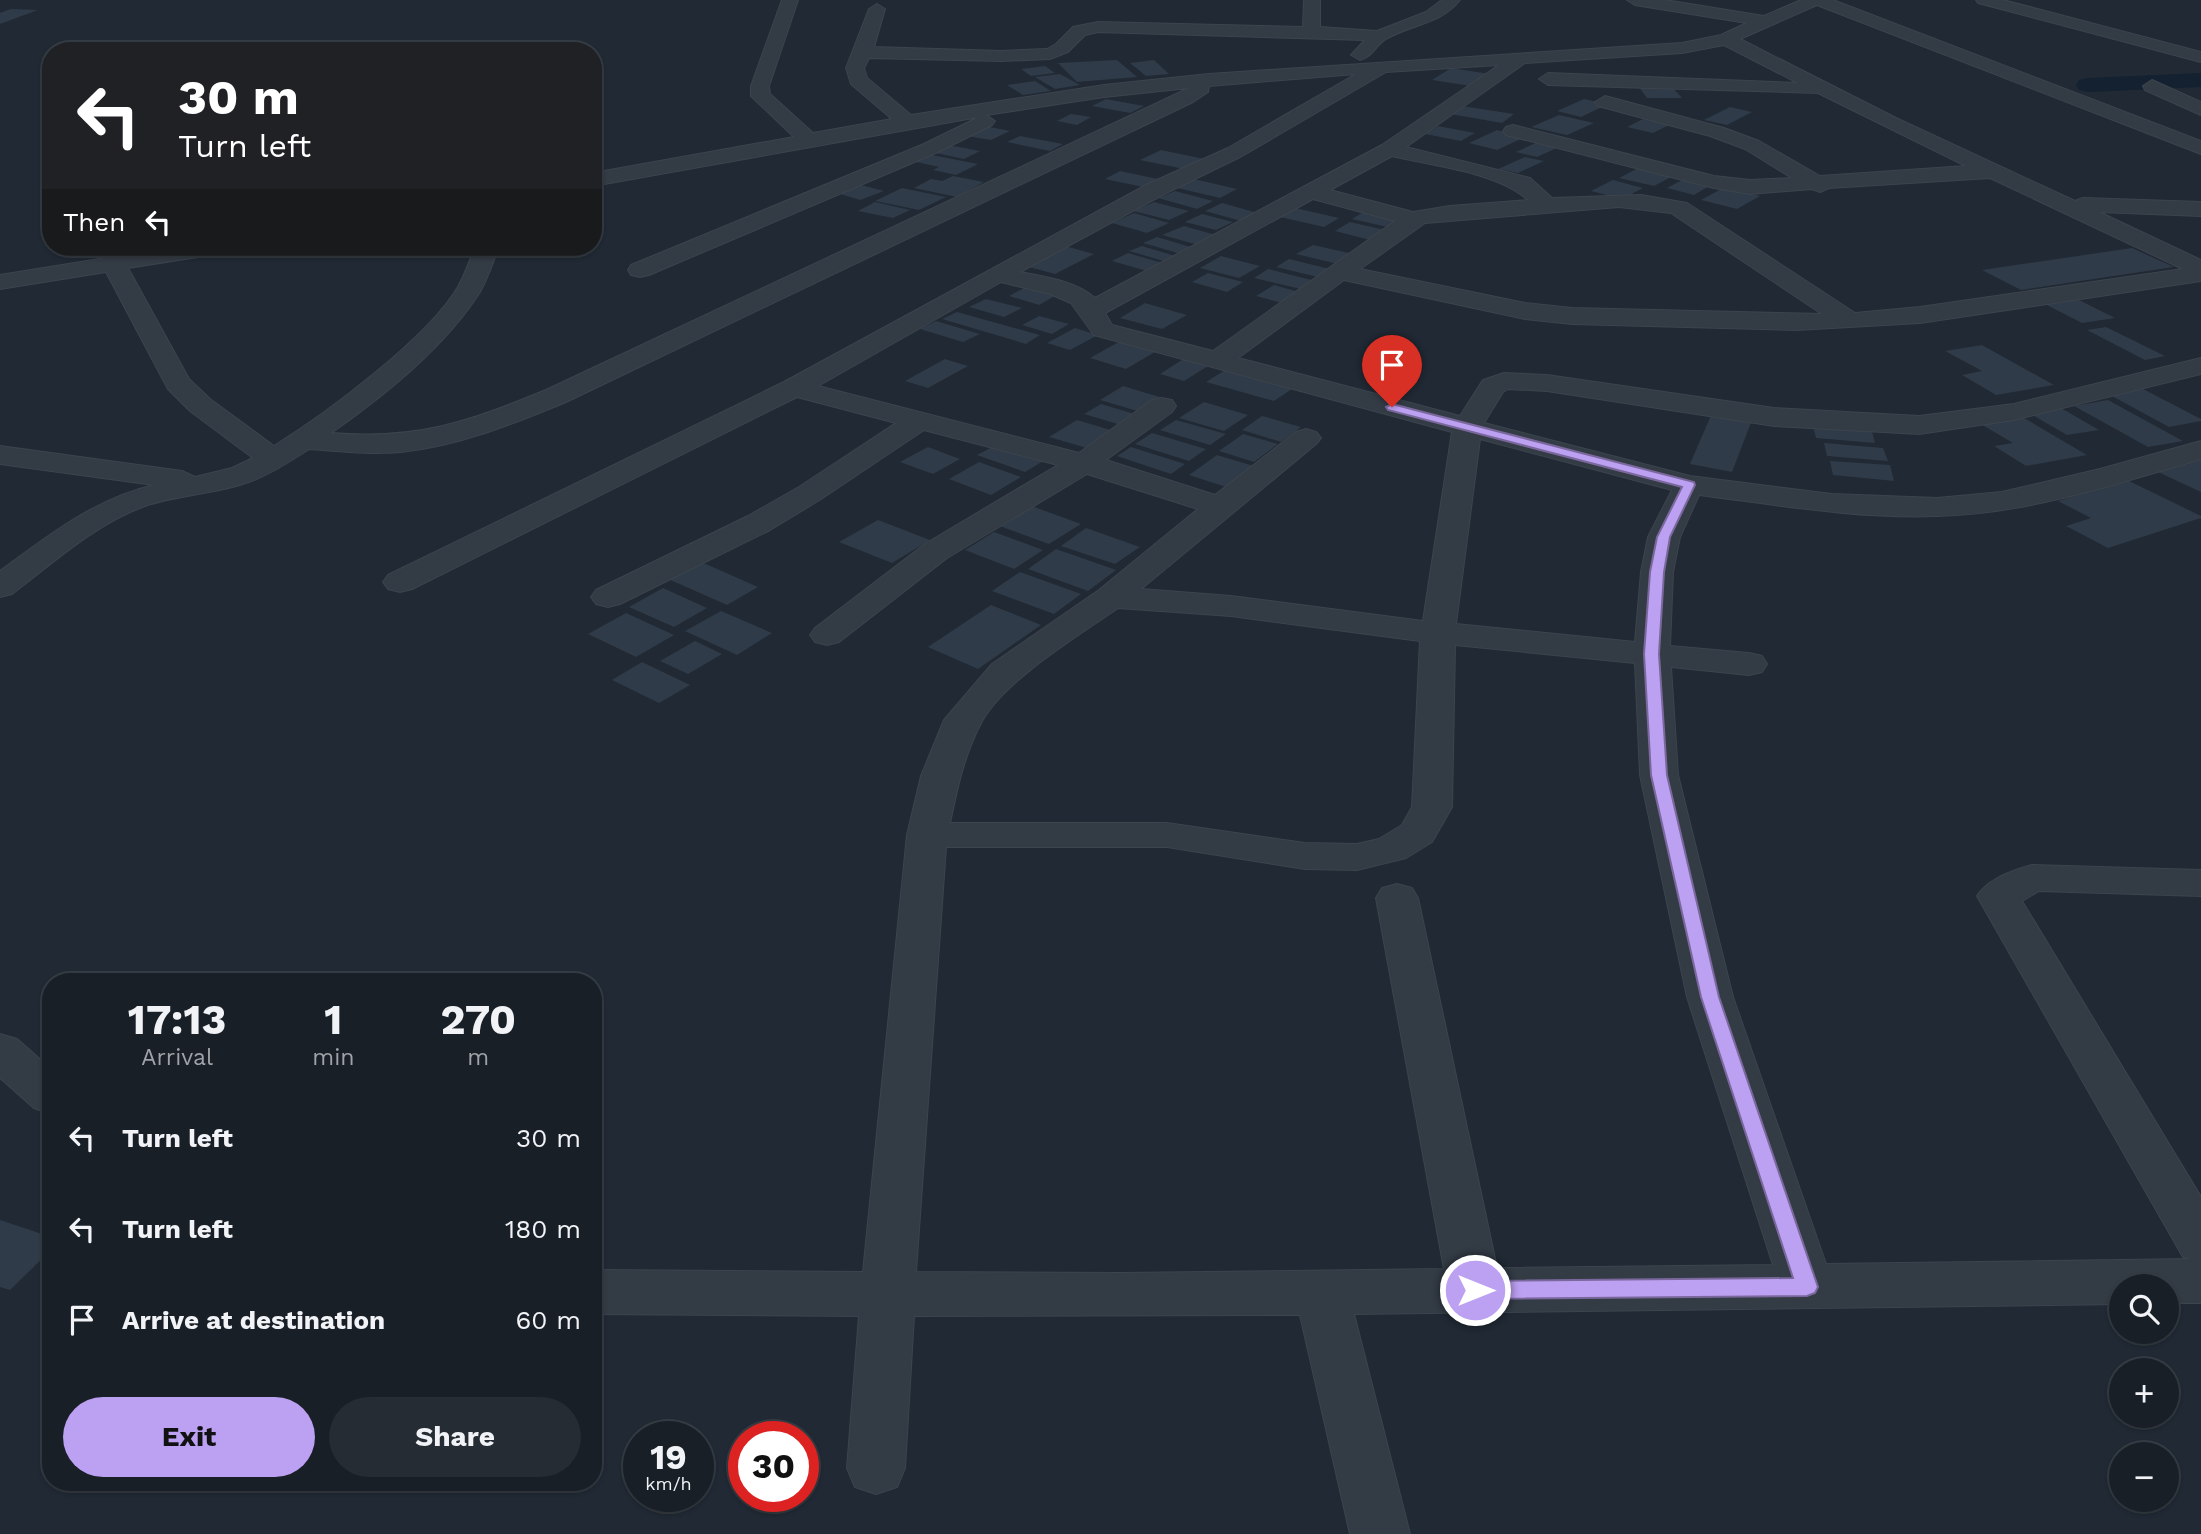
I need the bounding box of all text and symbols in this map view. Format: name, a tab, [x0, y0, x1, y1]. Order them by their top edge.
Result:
text: 30 m	[178, 68, 299, 126]
icon: left	[63, 70, 154, 161]
text: Turn left	[178, 127, 311, 165]
icon: left	[139, 203, 177, 241]
text: Then	[63, 207, 125, 237]
pin	[1362, 335, 1422, 407]
icon: arrive	[1373, 346, 1411, 384]
text: 17:13	[128, 995, 226, 1044]
text: 1	[324, 995, 342, 1044]
text: 270	[440, 995, 516, 1044]
text: Arrival	[141, 1044, 213, 1071]
text: min	[312, 1044, 355, 1071]
text: m	[467, 1044, 489, 1071]
icon: left	[63, 1119, 101, 1157]
text: Turn left	[122, 1123, 233, 1153]
text: 30 m	[516, 1123, 581, 1153]
icon: left	[63, 1210, 101, 1248]
text: Turn left	[122, 1214, 233, 1244]
text: 180 m	[505, 1214, 581, 1244]
position arrow	[1438, 1253, 1512, 1327]
map controls	[2109, 1274, 2179, 1512]
button: search	[2109, 1274, 2179, 1344]
icon: arrive	[63, 1301, 101, 1339]
text: Arrive at destination	[122, 1305, 385, 1335]
text: 60 m	[515, 1305, 581, 1335]
button: +	[2109, 1358, 2179, 1428]
button: Exit	[63, 1397, 315, 1477]
button: Share	[329, 1397, 581, 1477]
speed limit sign: 30	[728, 1421, 819, 1512]
text: 19	[650, 1436, 687, 1478]
button: −	[2109, 1442, 2179, 1512]
text: km/h	[645, 1473, 692, 1494]

